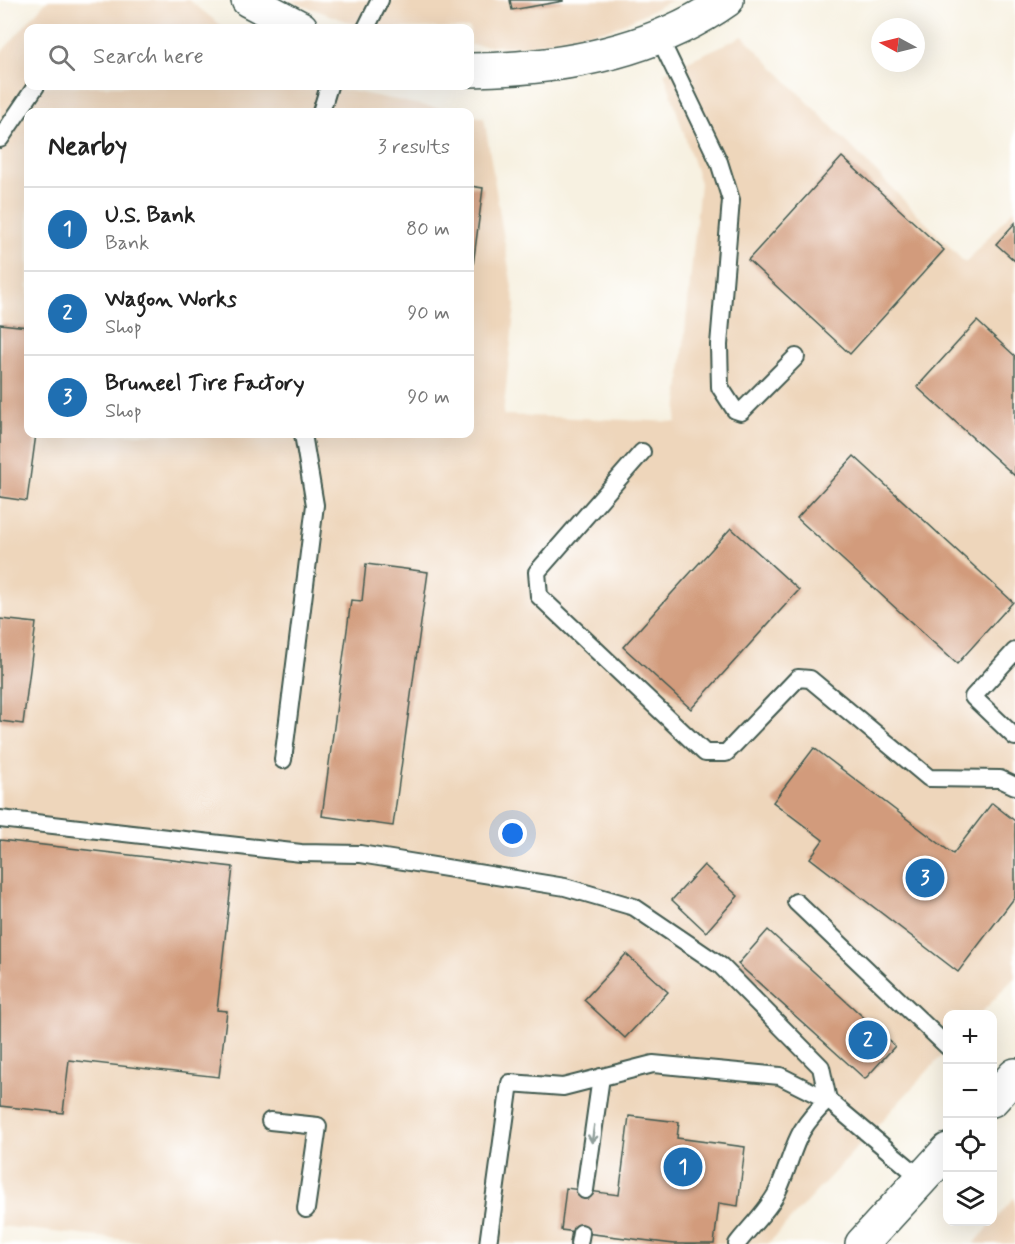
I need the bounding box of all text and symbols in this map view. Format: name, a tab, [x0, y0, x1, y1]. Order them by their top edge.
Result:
north arrow	[871, 18, 925, 72]
search box	[24, 24, 474, 90]
icon: search	[45, 41, 78, 74]
text: Search here	[93, 43, 204, 71]
text: Nearby	[48, 130, 127, 164]
text: 3 results	[378, 134, 450, 161]
text: U.S. Bank	[105, 202, 195, 230]
text: 1	[63, 216, 72, 243]
text: 80 m	[406, 216, 450, 243]
text: Bank	[105, 230, 149, 257]
text: Wagon Works	[105, 286, 237, 314]
text: 2	[63, 300, 72, 327]
text: 90 m	[407, 300, 450, 327]
text: Shop	[105, 314, 142, 341]
text: Bruneel Tire Factory	[105, 370, 305, 398]
text: 3	[63, 384, 72, 411]
text: 90 m	[407, 384, 450, 411]
text: Shop	[105, 398, 142, 425]
your location	[498, 819, 527, 848]
pin: 3	[906, 856, 944, 900]
map controls	[943, 1010, 997, 1226]
button: +	[943, 1010, 997, 1064]
pin: 2	[848, 1018, 888, 1062]
button: −	[943, 1064, 997, 1118]
button: locate	[943, 1118, 997, 1172]
one-way arrow	[587, 1123, 598, 1143]
pin: 1	[664, 1144, 702, 1190]
button: layers	[943, 1172, 997, 1226]

